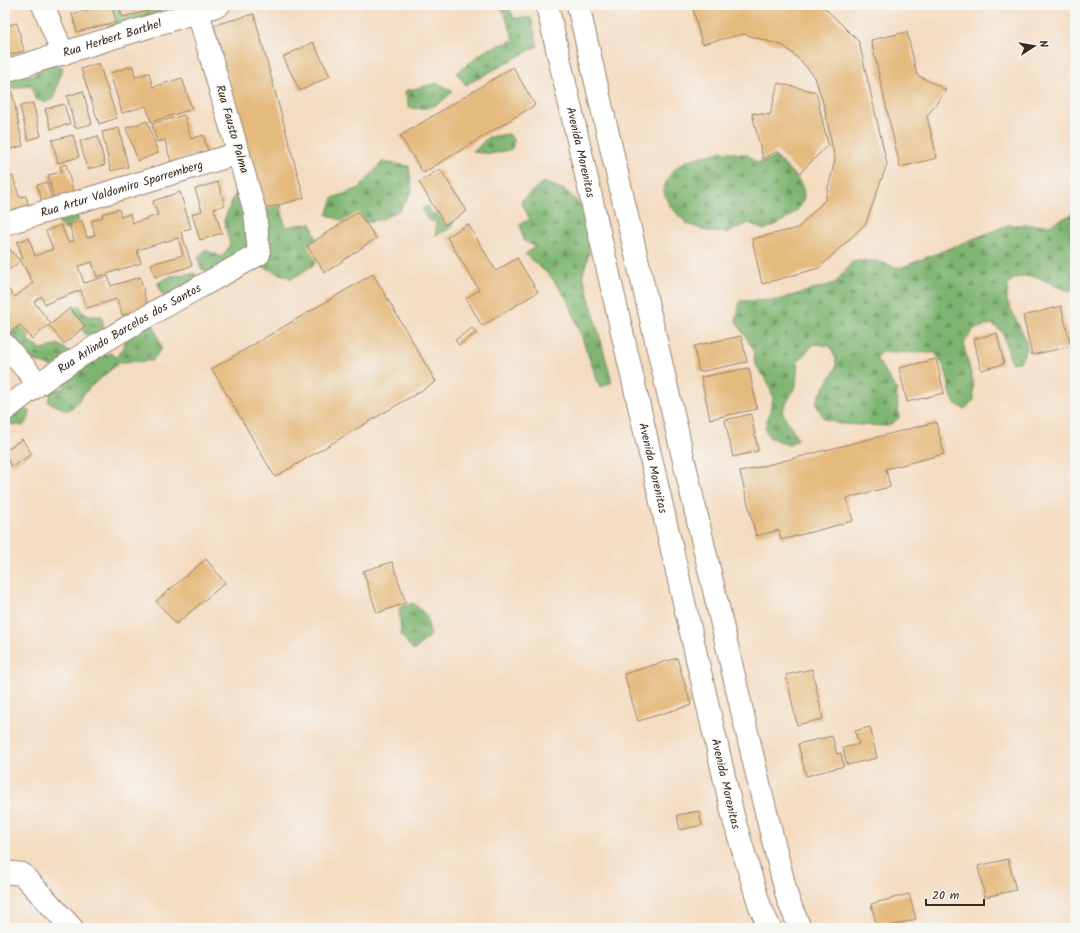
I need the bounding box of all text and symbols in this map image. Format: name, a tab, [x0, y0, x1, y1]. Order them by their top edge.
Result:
street label: Rua Herbert Barthel	[60, 14, 164, 62]
north arrow	[1014, 26, 1054, 66]
text: N	[1033, 39, 1052, 49]
street label: Rua Fausto Palma	[210, 83, 254, 176]
street label: Avenida Morenitas	[561, 105, 600, 199]
street label: Rua Artur Valdomiro Sparremberg	[38, 155, 206, 222]
street label: Rua Arlindo Barcelos dos Santos	[53, 278, 205, 378]
street label: Avenida Morenitas	[634, 421, 673, 515]
street label: Avenida Morenitas	[706, 737, 746, 831]
scale bar	[926, 881, 984, 907]
text: 20 m	[932, 886, 960, 905]

